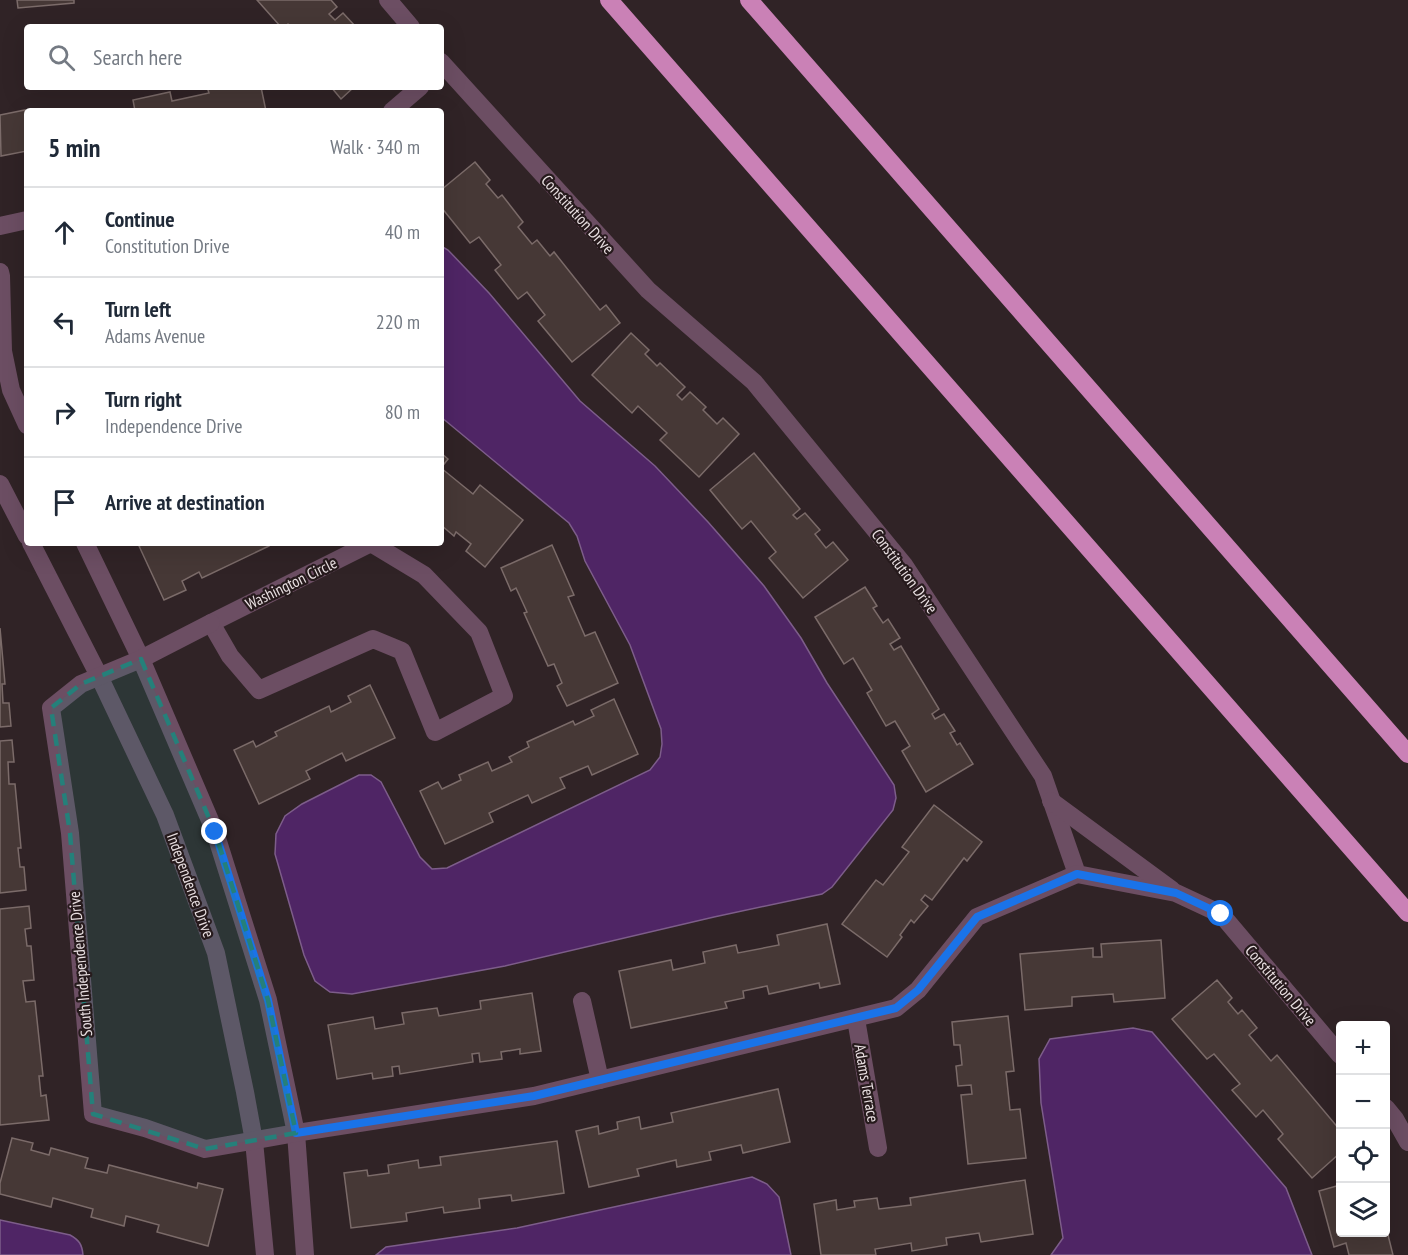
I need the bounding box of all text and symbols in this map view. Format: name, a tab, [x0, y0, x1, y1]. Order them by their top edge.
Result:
search box	[24, 24, 444, 90]
icon: search	[45, 41, 78, 74]
text: Search here	[93, 43, 182, 71]
text: 5 min	[48, 131, 101, 164]
text: Walk · 340 m	[330, 134, 420, 160]
street label: Constitution Drive	[537, 170, 619, 258]
text: Continue	[105, 205, 175, 233]
icon: ahead	[48, 216, 81, 249]
text: 40 m	[385, 219, 420, 245]
text: Constitution Drive	[105, 233, 230, 259]
text: Turn left	[105, 295, 171, 323]
icon: left	[48, 306, 81, 339]
text: 220 m	[376, 309, 420, 335]
text: Adams Avenue	[105, 323, 205, 349]
text: Turn right	[105, 385, 182, 413]
icon: right	[48, 396, 81, 429]
text: 80 m	[385, 399, 420, 425]
text: Independence Drive	[105, 413, 242, 439]
icon: arrive	[48, 486, 81, 519]
text: Arrive at destination	[105, 488, 265, 516]
street label: Constitution Drive	[868, 525, 942, 617]
street label: Washington Circle	[242, 552, 340, 614]
route end	[201, 818, 227, 844]
street label: Independence Drive	[163, 830, 219, 940]
street label: South Independence Drive	[64, 891, 96, 1037]
route start	[1207, 900, 1233, 926]
street label: Constitution Drive	[1241, 940, 1321, 1030]
map controls	[1336, 1021, 1390, 1237]
button: +	[1336, 1021, 1390, 1075]
street label: Adams Terrace	[850, 1042, 884, 1124]
button: −	[1336, 1075, 1390, 1129]
button: locate	[1336, 1129, 1390, 1183]
button: layers	[1336, 1183, 1390, 1237]

